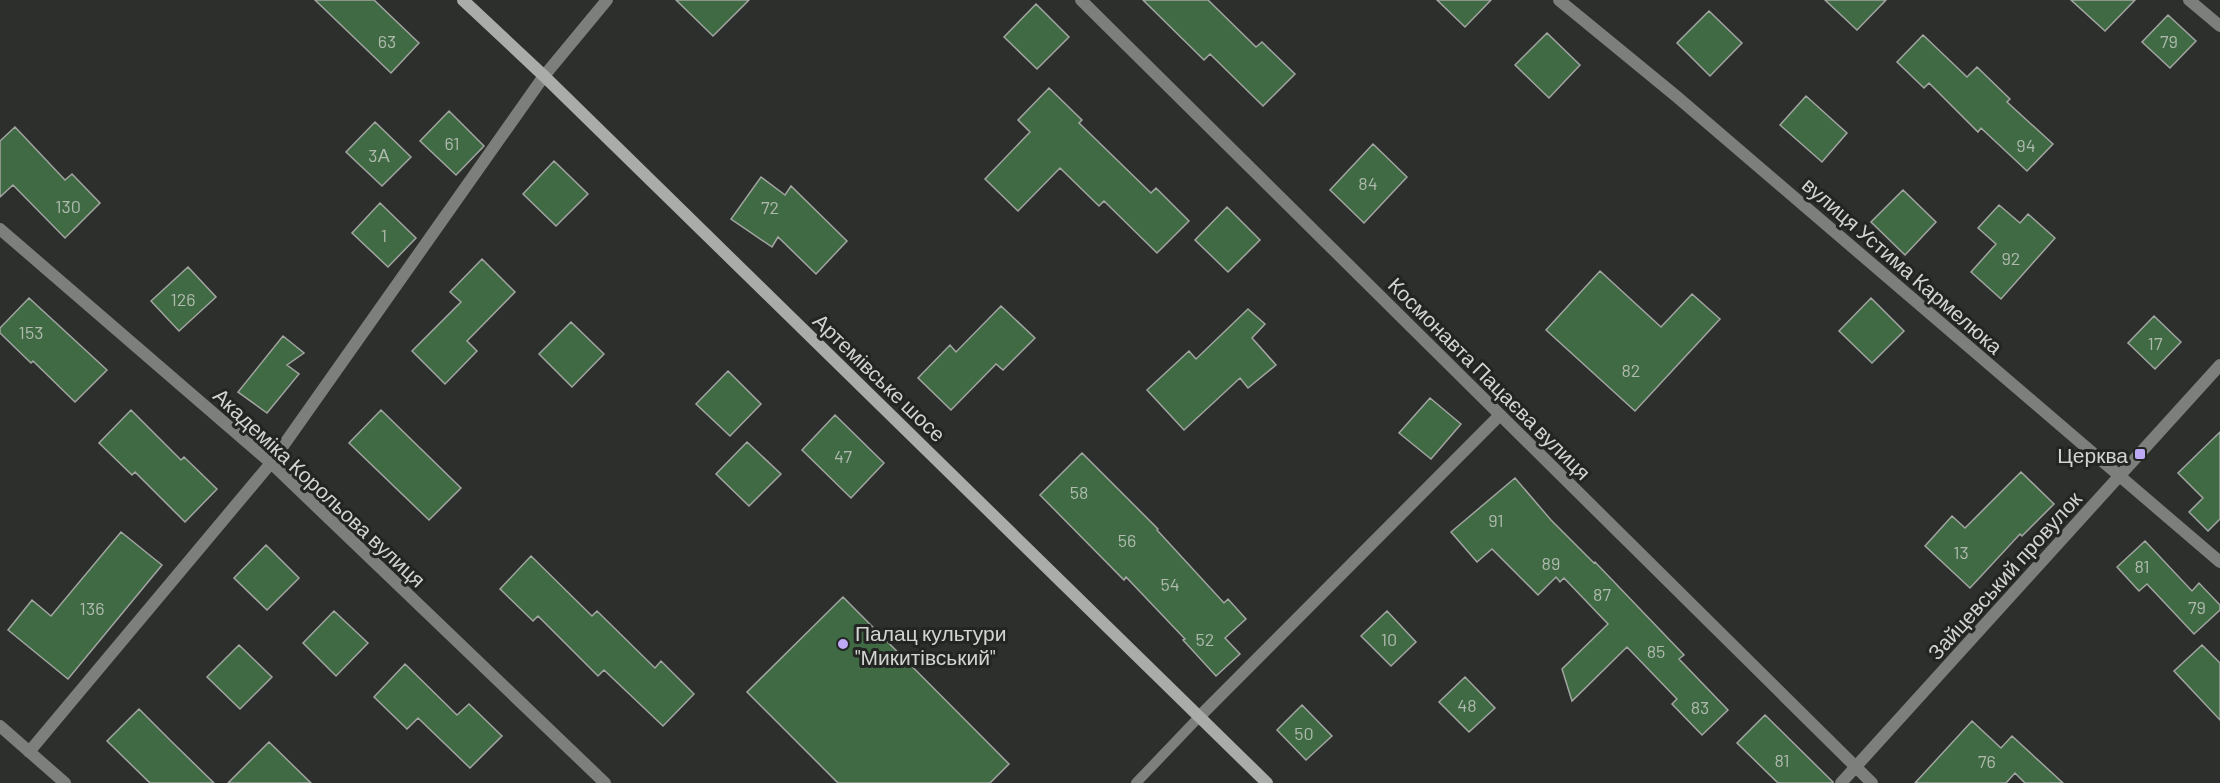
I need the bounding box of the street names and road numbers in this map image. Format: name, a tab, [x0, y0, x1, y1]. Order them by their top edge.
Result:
street label: вулиця Устима Кармелюка	[1798, 171, 2008, 359]
street label: Космонавта Пацаєва вулиця	[1384, 272, 1596, 484]
street label: Артемівське шосе	[809, 308, 951, 446]
street label: Академіка Корольова вулиця	[209, 382, 431, 592]
street label: Зайцевський провулок	[1922, 485, 2087, 664]

